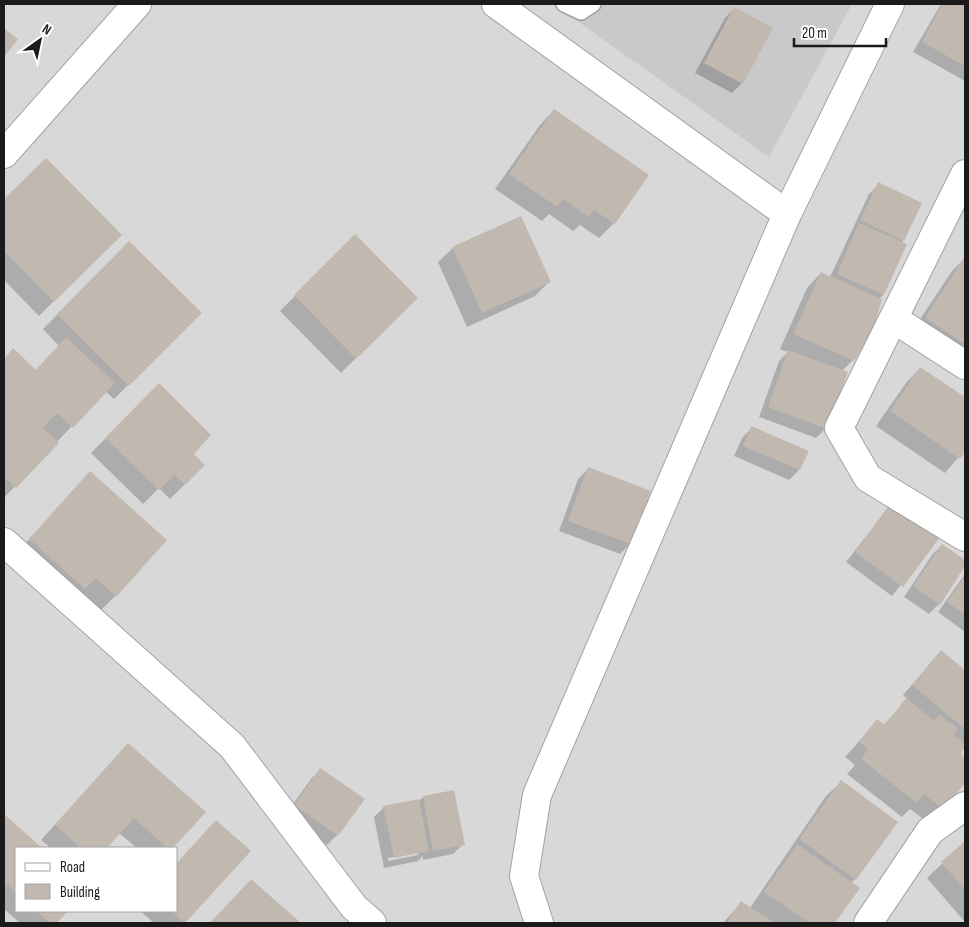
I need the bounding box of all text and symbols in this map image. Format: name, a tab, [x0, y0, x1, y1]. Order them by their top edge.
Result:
north arrow	[15, 15, 65, 65]
scale bar	[794, 15, 886, 47]
text: N	[39, 20, 55, 39]
text: 20 m	[802, 24, 827, 43]
legend	[15, 847, 178, 912]
text: Road	[60, 858, 85, 877]
text: Building	[60, 883, 100, 902]

